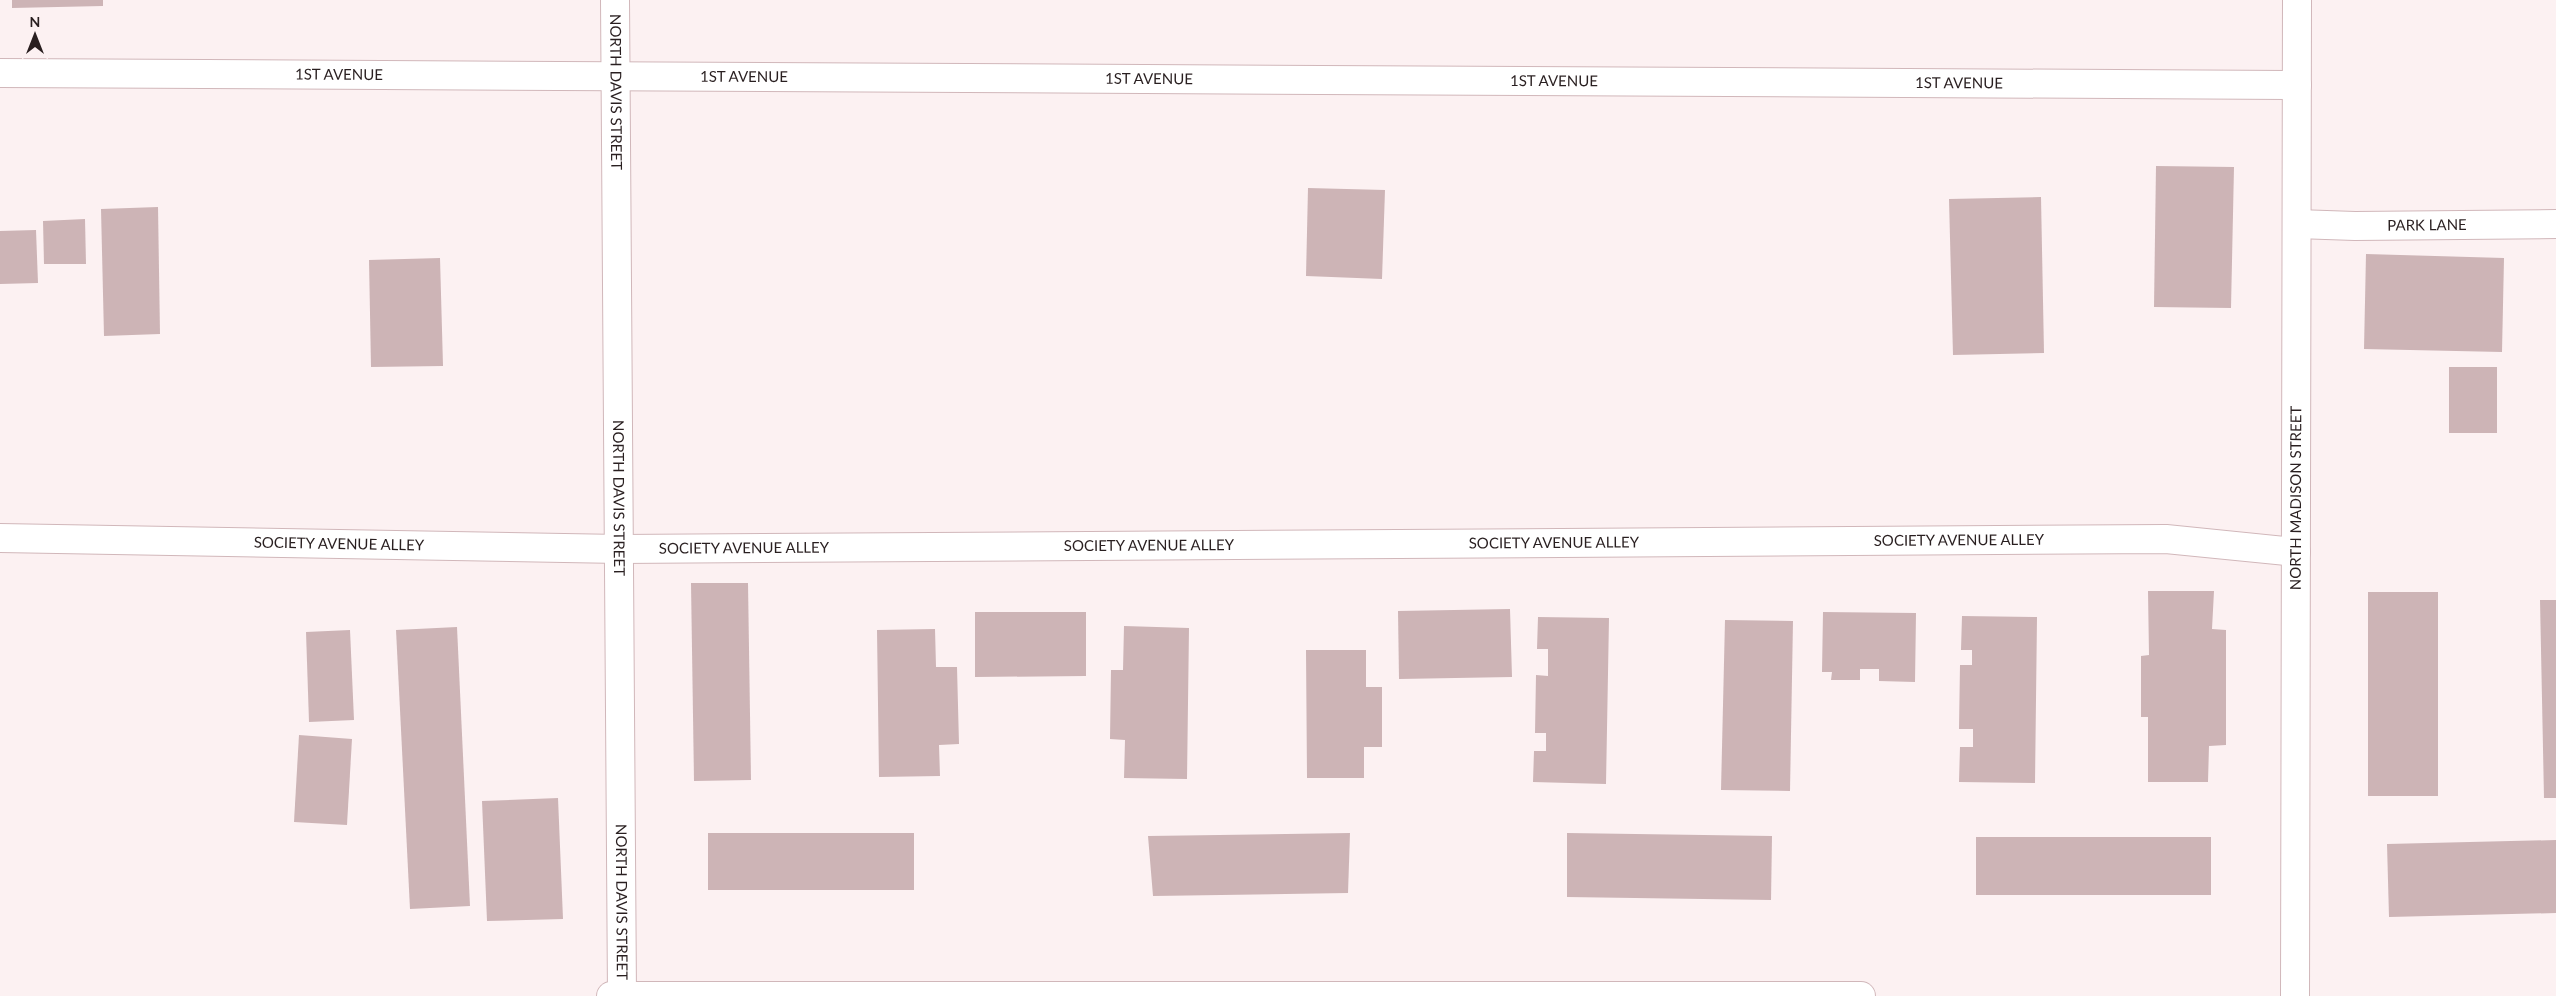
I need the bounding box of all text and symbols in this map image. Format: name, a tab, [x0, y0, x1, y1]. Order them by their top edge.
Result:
north arrow	[10, 10, 60, 60]
text: N	[30, 13, 40, 30]
street label: NORTH DAVIS STREET	[607, 14, 626, 170]
street label: 1ST AVENUE	[295, 65, 383, 83]
street label: 1ST AVENUE	[700, 67, 788, 85]
street label: 1ST AVENUE	[1105, 69, 1193, 87]
street label: 1ST AVENUE	[1510, 71, 1598, 89]
street label: 1ST AVENUE	[1915, 73, 2003, 91]
street label: PARK LANE	[2387, 215, 2467, 234]
street label: NORTH MADISON STREET	[2286, 406, 2304, 590]
street label: NORTH DAVIS STREET	[610, 420, 629, 576]
street label: SOCIETY AVENUE ALLEY	[1874, 530, 2045, 549]
street label: SOCIETY AVENUE ALLEY	[1469, 532, 1640, 552]
street label: SOCIETY AVENUE ALLEY	[254, 533, 425, 554]
street label: SOCIETY AVENUE ALLEY	[1064, 535, 1235, 554]
street label: SOCIETY AVENUE ALLEY	[659, 538, 830, 557]
street label: NORTH DAVIS STREET	[613, 824, 632, 980]

